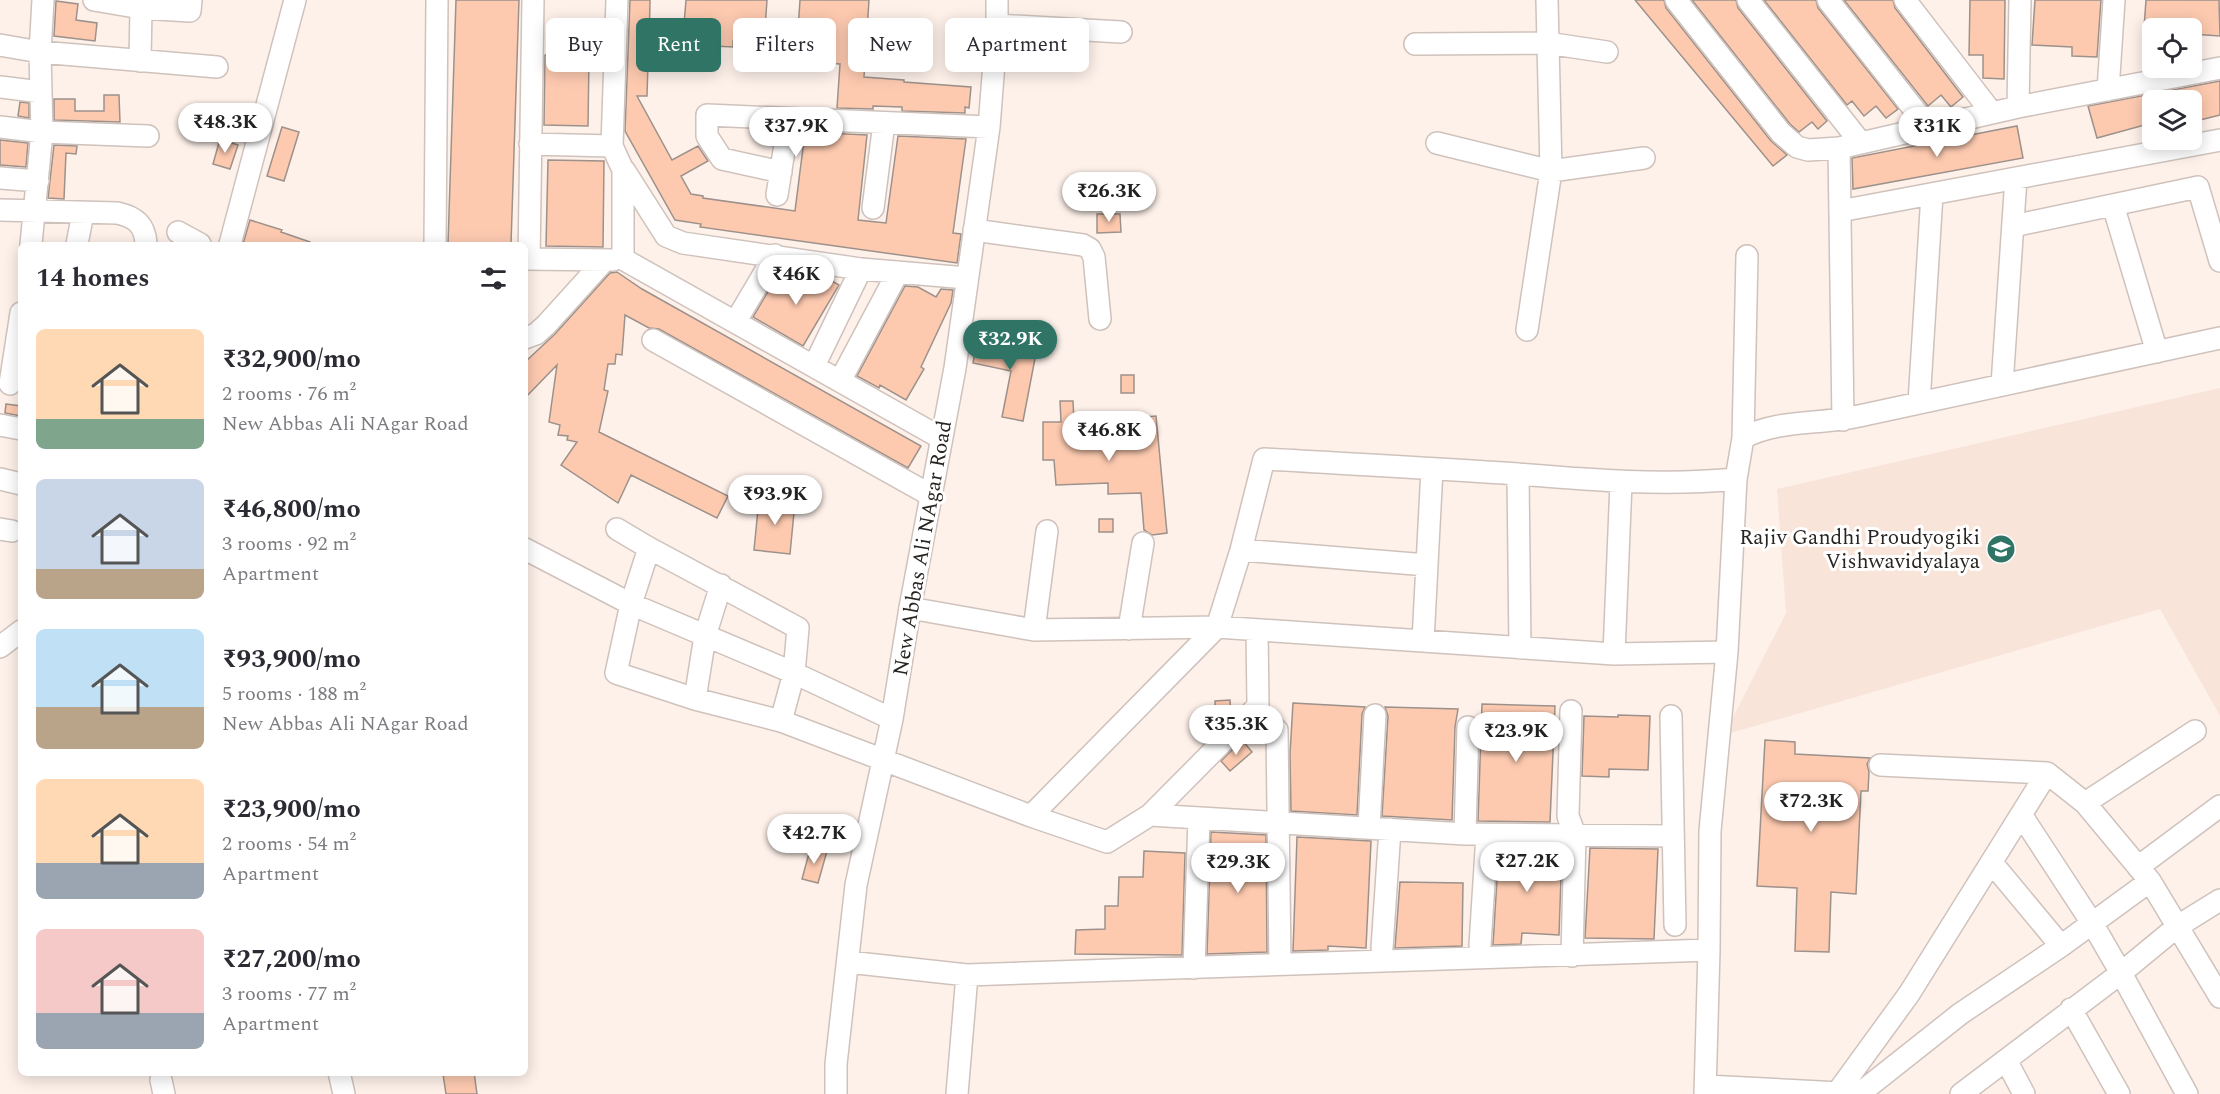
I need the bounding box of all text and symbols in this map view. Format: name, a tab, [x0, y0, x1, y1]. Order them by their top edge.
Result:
chip: Buy	[546, 18, 624, 72]
chip: Rent	[636, 18, 721, 72]
chip: Filters	[733, 18, 836, 72]
chip: New	[848, 18, 933, 72]
chip: Apartment	[945, 18, 1089, 72]
map controls	[2142, 18, 2202, 150]
button: locate	[2142, 18, 2202, 78]
button: layers	[2142, 90, 2202, 150]
pin: ₹48.3K	[176, 103, 274, 154]
text: ₹48.3K	[192, 107, 258, 137]
pin: ₹37.9K	[747, 107, 845, 158]
pin: ₹31K	[1901, 107, 1973, 158]
text: ₹37.9K	[763, 111, 829, 141]
text: ₹31K	[1912, 111, 1962, 141]
pin: ₹26.3K	[1060, 172, 1158, 223]
text: ₹26.3K	[1076, 176, 1142, 206]
pin: ₹46K	[760, 255, 832, 306]
text: 14 homes	[36, 258, 150, 298]
text: ₹46K	[771, 259, 821, 289]
icon: filters	[477, 262, 510, 295]
pin: ₹32.9K	[961, 320, 1059, 371]
text: ₹32.9K	[977, 324, 1043, 354]
text: ₹32,900/mo	[222, 339, 361, 379]
icon: home	[84, 353, 156, 425]
text: 2 rooms · 76 m²	[222, 379, 356, 409]
text: New Abbas Ali NAgar Road	[222, 409, 469, 439]
pin: ₹46.8K	[1060, 411, 1158, 462]
text: ₹46.8K	[1076, 415, 1142, 445]
street label: New Abbas Ali NAgar Road	[885, 418, 961, 678]
pin: ₹93.9K	[726, 475, 824, 526]
text: ₹93.9K	[742, 479, 808, 509]
text: ₹46,800/mo	[222, 489, 361, 529]
icon: home	[84, 503, 156, 575]
place label: Rajiv Gandhi Proudyogiki Vishwavidyalaya	[1739, 522, 1981, 578]
text: 3 rooms · 92 m²	[222, 529, 356, 559]
school or university icon: Rajiv Gandhi Proudyogiki Vishwavidyalaya	[1985, 533, 2017, 565]
text: Apartment	[222, 559, 319, 589]
text: ₹93,900/mo	[222, 639, 361, 679]
icon: home	[84, 653, 156, 725]
text: 5 rooms · 188 m²	[222, 679, 366, 709]
pin: ₹35.3K	[1187, 705, 1285, 756]
text: New Abbas Ali NAgar Road	[222, 709, 469, 739]
text: ₹35.3K	[1203, 709, 1269, 739]
pin: ₹23.9K	[1467, 712, 1565, 763]
text: ₹23.9K	[1483, 716, 1549, 746]
pin: ₹72.3K	[1762, 782, 1860, 833]
text: ₹72.3K	[1778, 786, 1844, 816]
text: ₹23,900/mo	[222, 789, 361, 829]
icon: home	[84, 803, 156, 875]
pin: ₹42.7K	[765, 814, 863, 865]
text: ₹42.7K	[781, 818, 847, 848]
text: 2 rooms · 54 m²	[222, 829, 356, 859]
pin: ₹27.2K	[1478, 842, 1576, 893]
pin: ₹29.3K	[1189, 843, 1287, 894]
text: ₹27.2K	[1494, 846, 1560, 876]
text: ₹29.3K	[1205, 847, 1271, 877]
text: Apartment	[222, 859, 319, 889]
text: ₹27,200/mo	[222, 939, 361, 979]
icon: home	[84, 953, 156, 1025]
text: 3 rooms · 77 m²	[222, 979, 356, 1009]
text: Apartment	[222, 1009, 319, 1039]

